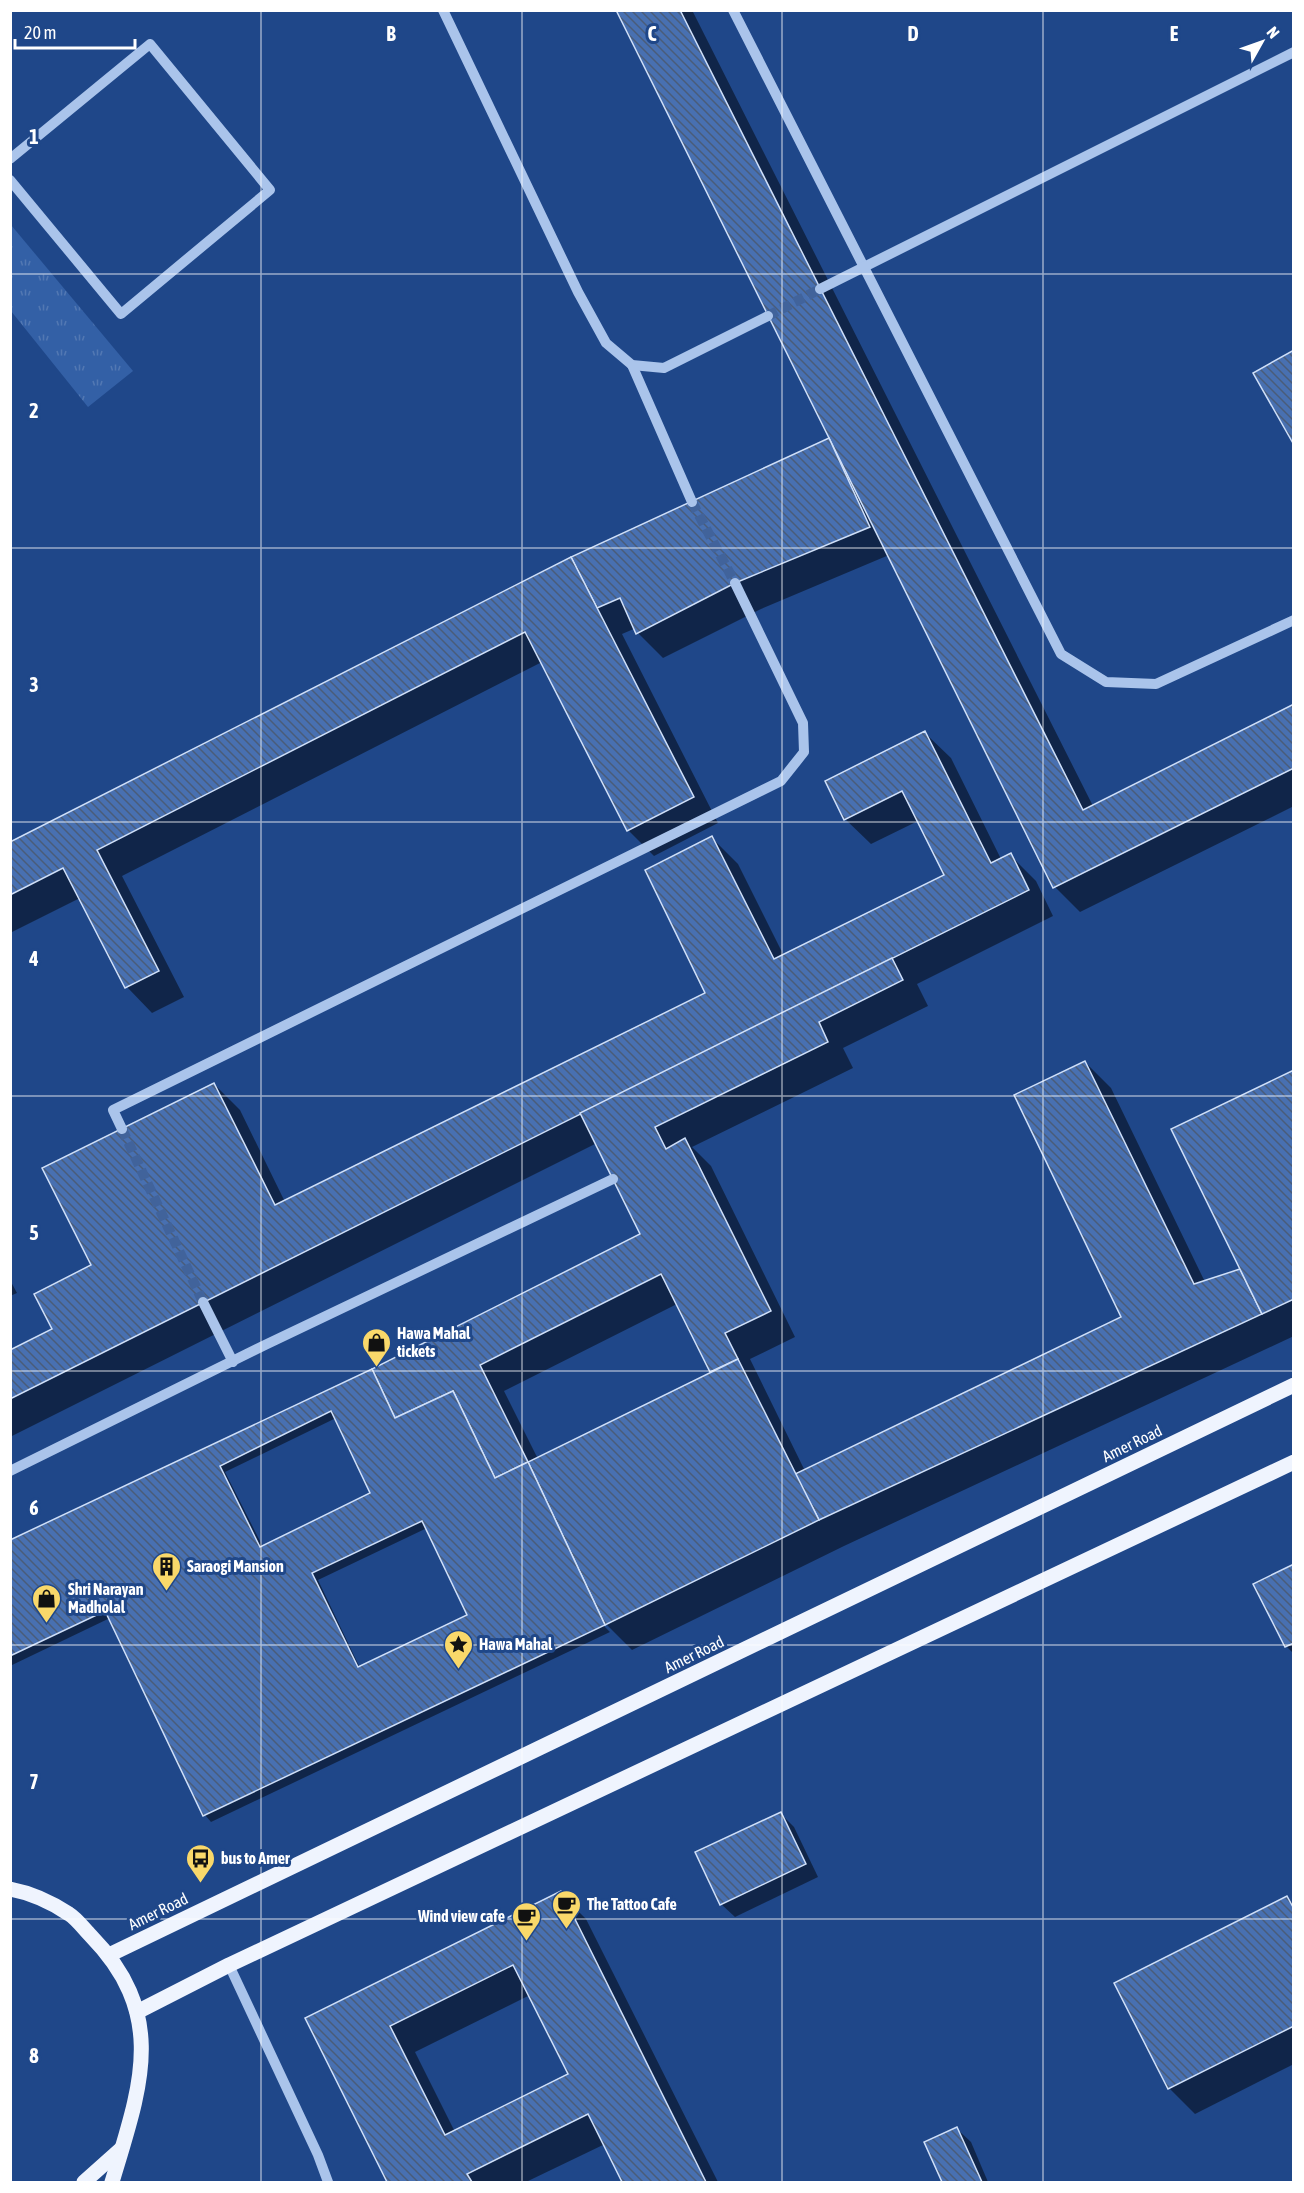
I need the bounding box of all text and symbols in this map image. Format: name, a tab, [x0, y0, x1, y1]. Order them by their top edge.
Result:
scale bar	[15, 12, 135, 50]
north arrow	[1232, 12, 1292, 72]
text: 20 m	[24, 22, 56, 43]
text: B	[386, 22, 396, 45]
text: C	[648, 22, 657, 45]
text: D	[907, 22, 919, 45]
text: E	[1170, 22, 1179, 45]
text: N	[1264, 23, 1283, 42]
text: 1	[29, 125, 39, 148]
text: 2	[29, 399, 39, 422]
text: 3	[29, 673, 39, 696]
text: 4	[28, 947, 39, 970]
text: 5	[29, 1221, 39, 1244]
place label: Hawa Mahal tickets	[396, 1324, 471, 1360]
shop icon: Hawa Mahal tickets	[360, 1326, 392, 1368]
street label: Amer Road	[1099, 1421, 1165, 1465]
text: 6	[29, 1496, 39, 1519]
building icon: Saraogi Mansion	[150, 1550, 182, 1592]
place label: Saraogi Mansion	[187, 1557, 284, 1575]
place label: Shri Narayan Madholal	[68, 1580, 144, 1616]
shop icon: Shri Narayan Madholal	[31, 1582, 63, 1624]
place icon: Hawa Mahal	[442, 1628, 474, 1670]
street label: Amer Road	[661, 1632, 727, 1676]
place label: Hawa Mahal	[479, 1635, 553, 1653]
text: 7	[29, 1770, 39, 1793]
bus stop icon: bus to Amer	[184, 1842, 216, 1884]
place label: bus to Amer	[221, 1849, 290, 1867]
cafe icon: The Tattoo Cafe	[550, 1888, 582, 1930]
street label: Amer Road	[125, 1889, 191, 1933]
place label: The Tattoo Cafe	[587, 1895, 677, 1913]
cafe icon: Wind view cafe	[510, 1900, 542, 1942]
place label: Wind view cafe	[417, 1907, 505, 1925]
text: 8	[29, 2044, 39, 2067]

